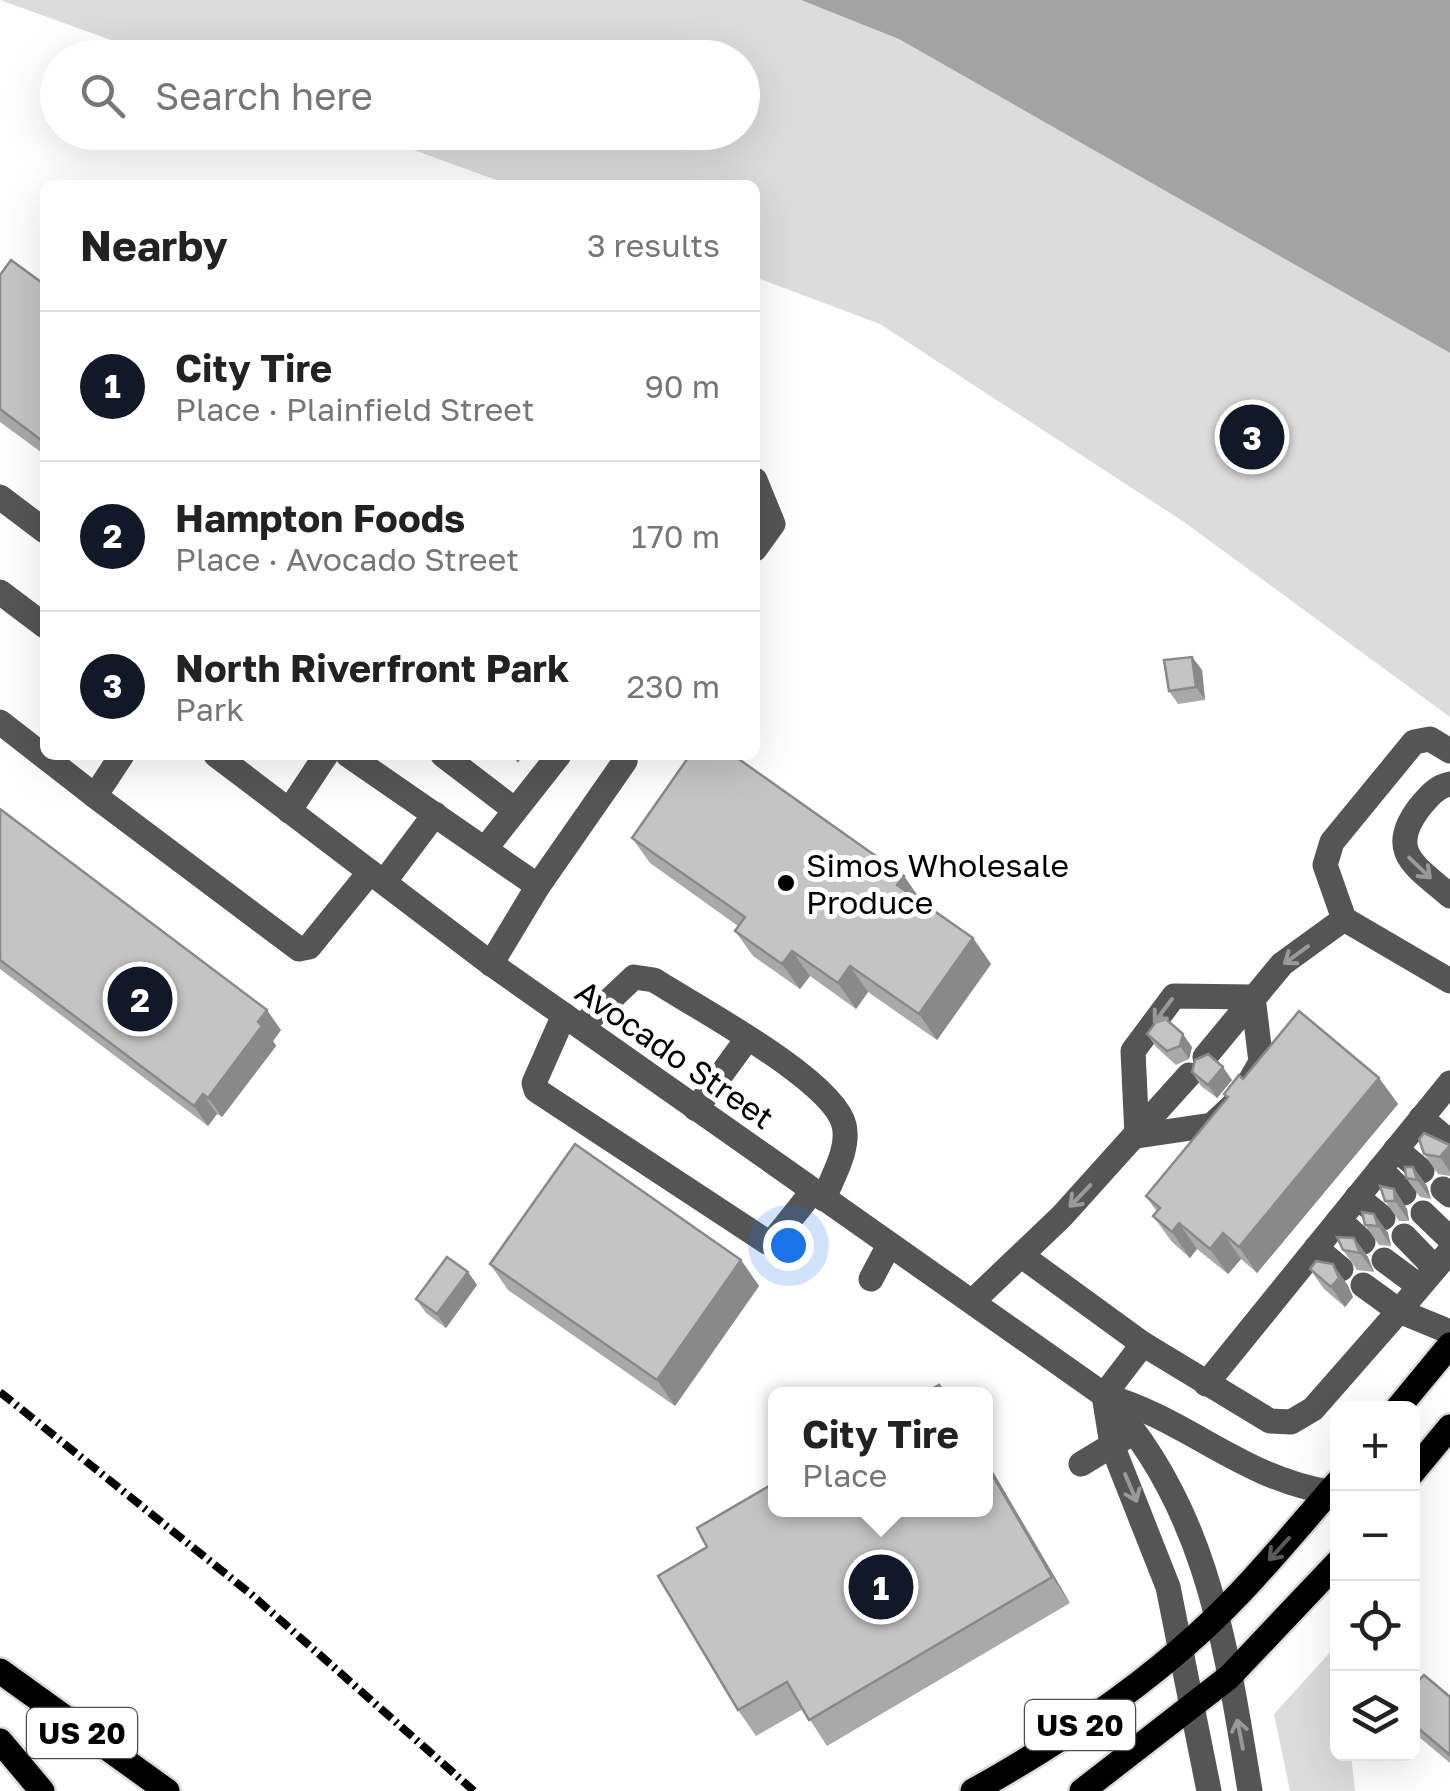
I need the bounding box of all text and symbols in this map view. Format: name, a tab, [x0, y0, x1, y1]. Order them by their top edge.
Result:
search box	[40, 40, 760, 150]
icon: search	[75, 68, 130, 123]
text: Search here	[155, 73, 373, 118]
text: Nearby	[80, 220, 228, 270]
text: 3 results	[587, 226, 720, 264]
text: City Tire	[175, 345, 332, 390]
text: 1	[104, 367, 121, 405]
text: 90 m	[644, 367, 720, 405]
text: Place · Plainfield Street	[175, 390, 535, 428]
pin: 3	[1220, 400, 1284, 474]
text: Hampton Foods	[175, 495, 465, 540]
text: 2	[103, 517, 122, 555]
text: 170 m	[631, 517, 720, 555]
text: Place · Avocado Street	[175, 540, 519, 578]
text: North Riverfront Park	[175, 645, 569, 690]
text: 3	[103, 667, 122, 705]
text: 230 m	[627, 667, 720, 705]
text: Park	[175, 690, 244, 728]
place label: Simos Wholesale Produce	[806, 846, 1069, 921]
one-way arrow	[1407, 856, 1431, 880]
marker: Simos Wholesale Produce	[775, 872, 797, 894]
one-way arrow	[1282, 944, 1310, 965]
pin: 2	[108, 962, 172, 1036]
street label: Avocado Street	[569, 972, 781, 1136]
one-way arrow	[1152, 997, 1173, 1024]
one-way arrow	[1068, 1184, 1092, 1208]
your location	[763, 1220, 814, 1271]
popup	[768, 1387, 993, 1517]
map controls	[1330, 1401, 1420, 1761]
button: +	[1330, 1401, 1420, 1491]
text: City Tire	[802, 1411, 959, 1456]
text: Place	[802, 1456, 887, 1494]
one-way arrow	[1123, 1472, 1141, 1503]
button: −	[1330, 1491, 1420, 1581]
one-way arrow	[1268, 1536, 1291, 1561]
pin: 1	[848, 1550, 914, 1624]
button: locate	[1330, 1581, 1420, 1671]
button: layers	[1330, 1671, 1420, 1761]
road number: US 20	[1025, 1700, 1135, 1750]
road number: US 20	[27, 1708, 137, 1758]
one-way arrow	[1230, 1718, 1249, 1751]

